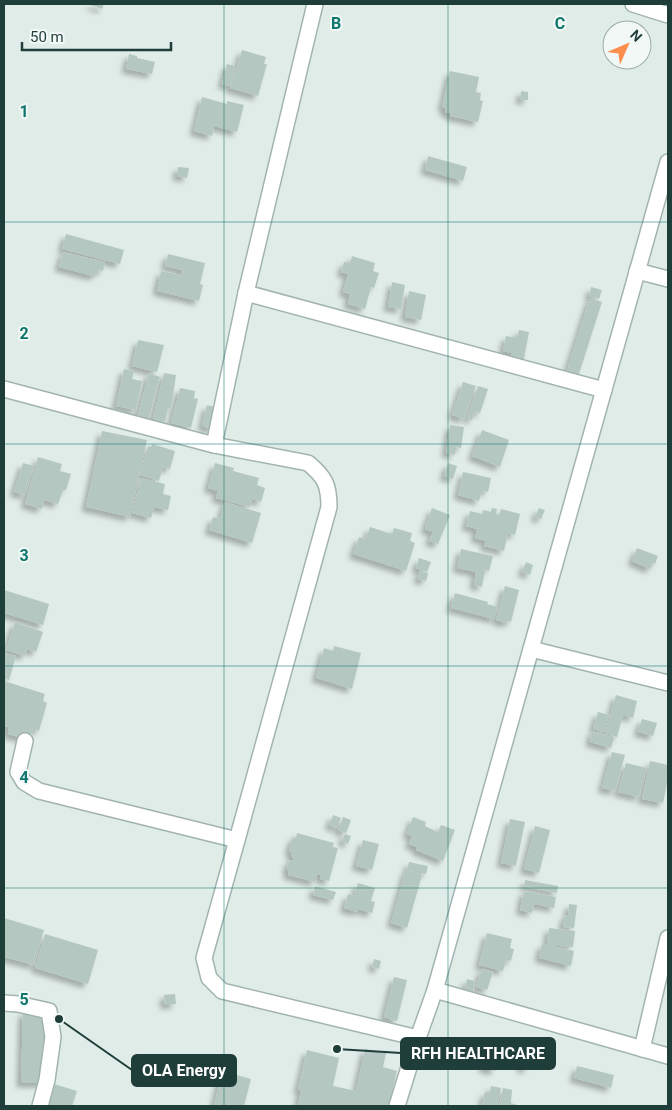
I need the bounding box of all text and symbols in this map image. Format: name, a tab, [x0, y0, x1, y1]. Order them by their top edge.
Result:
text: B	[331, 14, 341, 33]
text: C	[555, 14, 565, 33]
scale bar	[22, 20, 171, 52]
north arrow	[602, 20, 652, 70]
text: N	[627, 27, 645, 45]
text: 50 m	[30, 28, 64, 46]
text: 1	[19, 102, 29, 121]
text: 2	[19, 324, 29, 343]
text: 3	[19, 546, 29, 565]
text: 4	[19, 768, 29, 787]
text: 5	[19, 990, 29, 1009]
callout: RFH HEALTHCARE	[401, 1038, 555, 1069]
text: RFH HEALTHCARE	[411, 1044, 545, 1063]
callout: OLA Energy	[132, 1055, 236, 1086]
text: OLA Energy	[142, 1061, 227, 1080]

